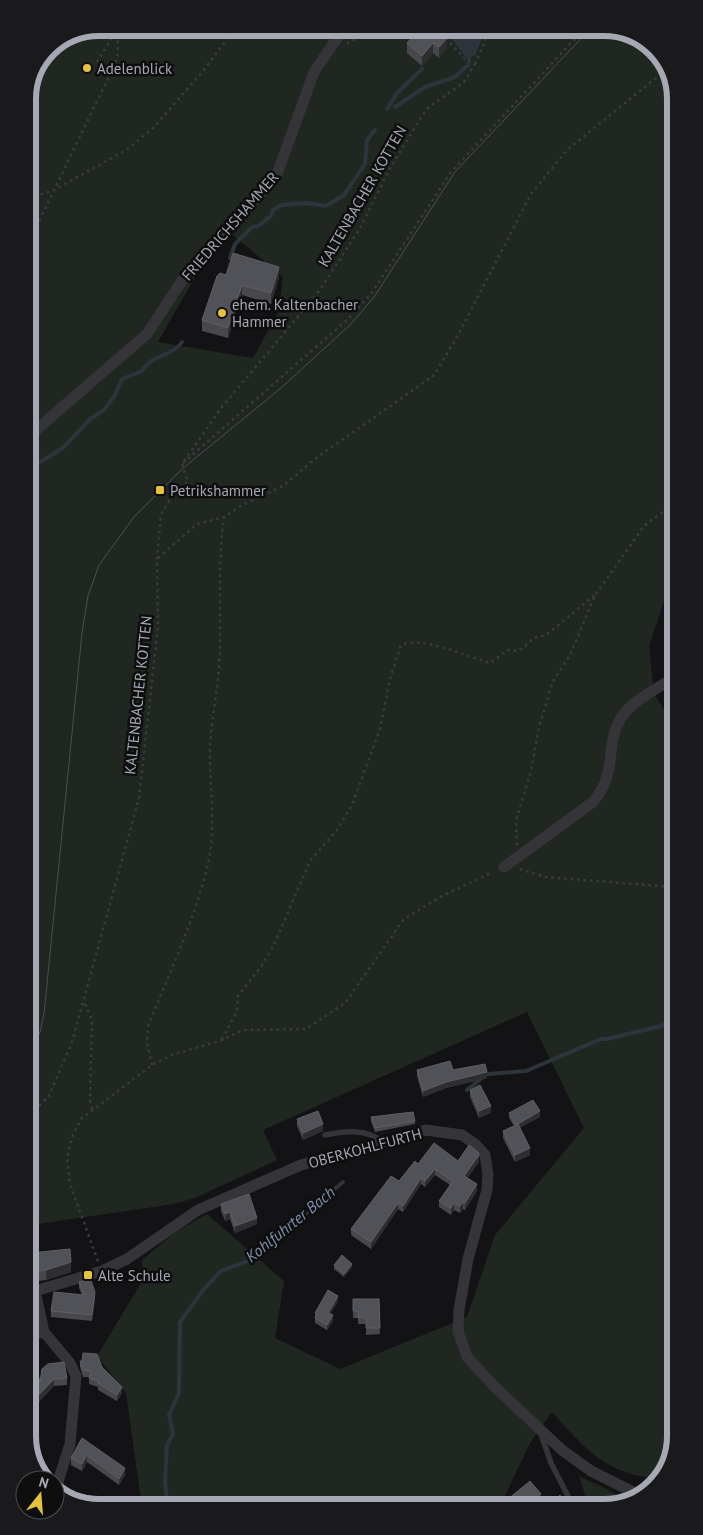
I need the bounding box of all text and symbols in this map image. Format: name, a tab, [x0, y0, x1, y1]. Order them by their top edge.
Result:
place label: Adelenblick	[97, 59, 173, 78]
marker: Adelenblick	[81, 62, 93, 74]
street label: KALTENBACHER KOTTEN	[314, 122, 410, 270]
street label: FRIEDRICHSHAMMER	[177, 168, 283, 284]
place label: ehem. Kaltenbacher Hammer	[232, 295, 358, 331]
marker: ehem. Kaltenbacher Hammer	[216, 307, 228, 319]
place label: Petrikshammer	[170, 481, 266, 500]
marker: Petrikshammer	[154, 484, 166, 496]
street label: KALTENBACHER KOTTEN	[120, 615, 156, 775]
street label: OBERKOHLFURTH	[306, 1124, 424, 1172]
water label: Kohlfuhrter Bach	[241, 1182, 339, 1266]
place label: Alte Schule	[98, 1266, 171, 1285]
marker: Alte Schule	[82, 1269, 94, 1281]
north arrow	[15, 1470, 65, 1520]
text: N	[37, 1473, 51, 1493]

